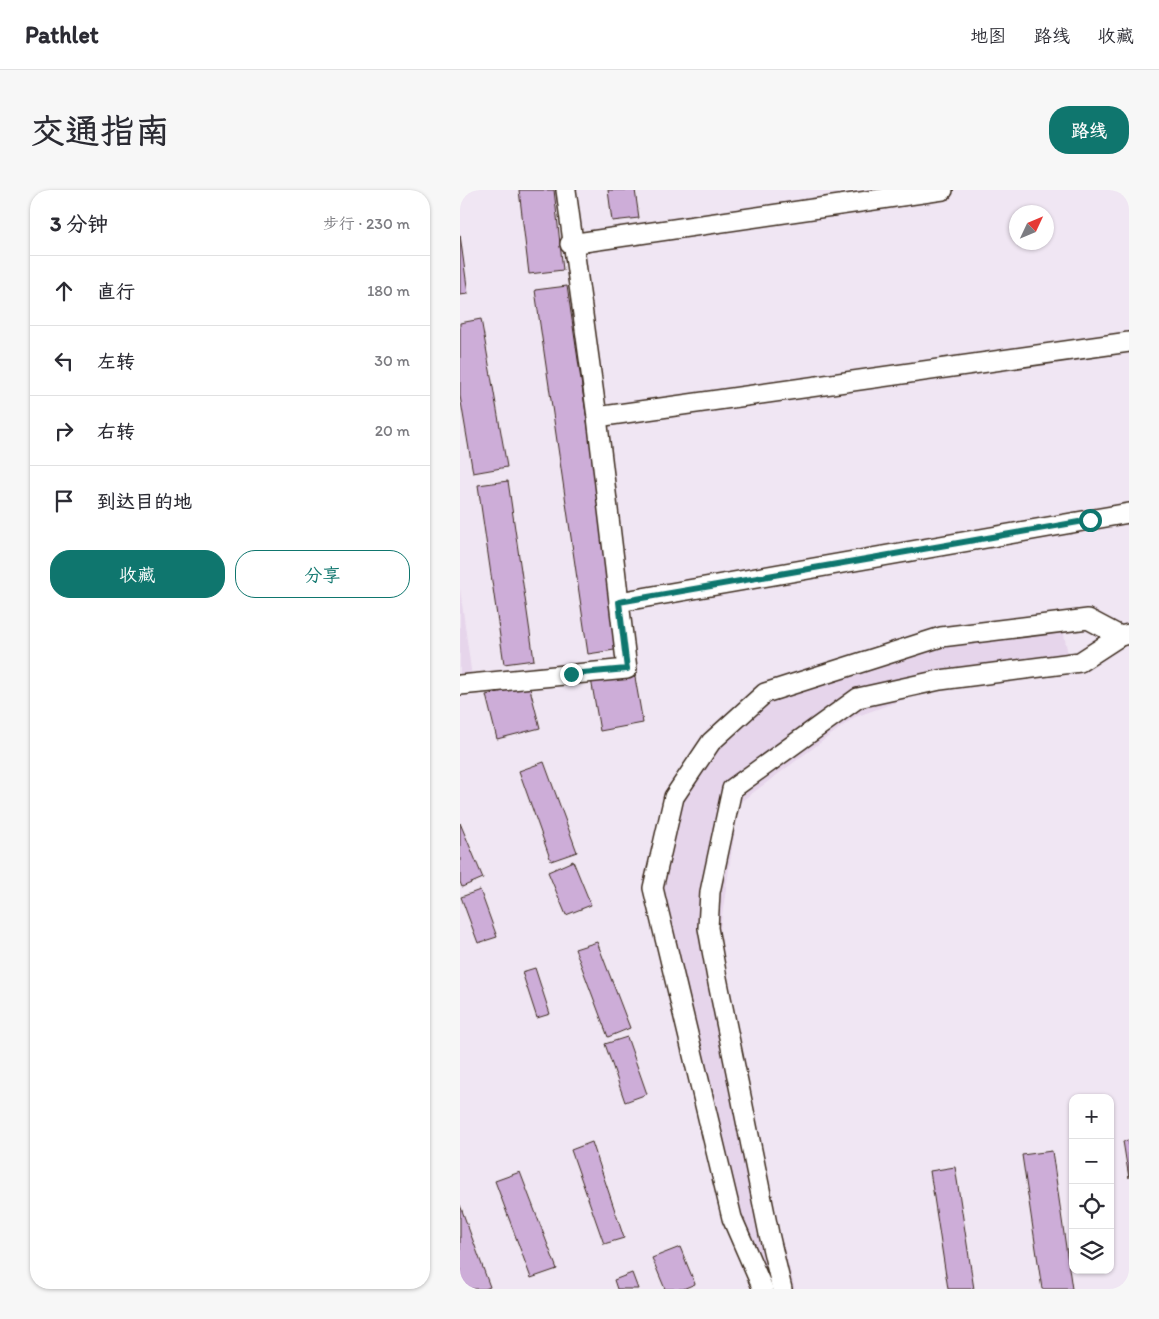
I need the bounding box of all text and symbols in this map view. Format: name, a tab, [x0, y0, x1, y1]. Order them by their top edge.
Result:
text: Pathlet	[25, 20, 99, 49]
text: 地图	[970, 25, 1006, 47]
text: 路线	[1034, 25, 1070, 47]
text: 收藏	[1098, 25, 1134, 47]
button: 路线	[1049, 106, 1129, 154]
text: 交通指南	[30, 110, 170, 152]
north arrow	[1009, 205, 1054, 250]
text: 3 分钟	[50, 211, 108, 236]
text: 步行 · 230 m	[323, 214, 410, 233]
icon: ahead	[50, 277, 78, 305]
text: 直行	[97, 280, 135, 303]
text: 180 m	[367, 281, 410, 300]
icon: left	[50, 347, 78, 375]
text: 左转	[97, 350, 135, 373]
text: 30 m	[374, 351, 410, 370]
icon: right	[50, 417, 78, 445]
text: 右转	[97, 420, 135, 443]
text: 20 m	[375, 421, 410, 440]
icon: arrive	[50, 487, 78, 515]
text: 到达目的地	[97, 490, 192, 513]
route start	[1079, 509, 1102, 532]
button: 收藏	[50, 550, 225, 598]
button: 分享	[235, 550, 410, 598]
route end	[560, 663, 583, 686]
map controls	[1069, 1094, 1114, 1274]
button: +	[1069, 1094, 1114, 1139]
button: −	[1069, 1139, 1114, 1184]
button: locate	[1069, 1184, 1114, 1229]
button: layers	[1069, 1229, 1114, 1274]

